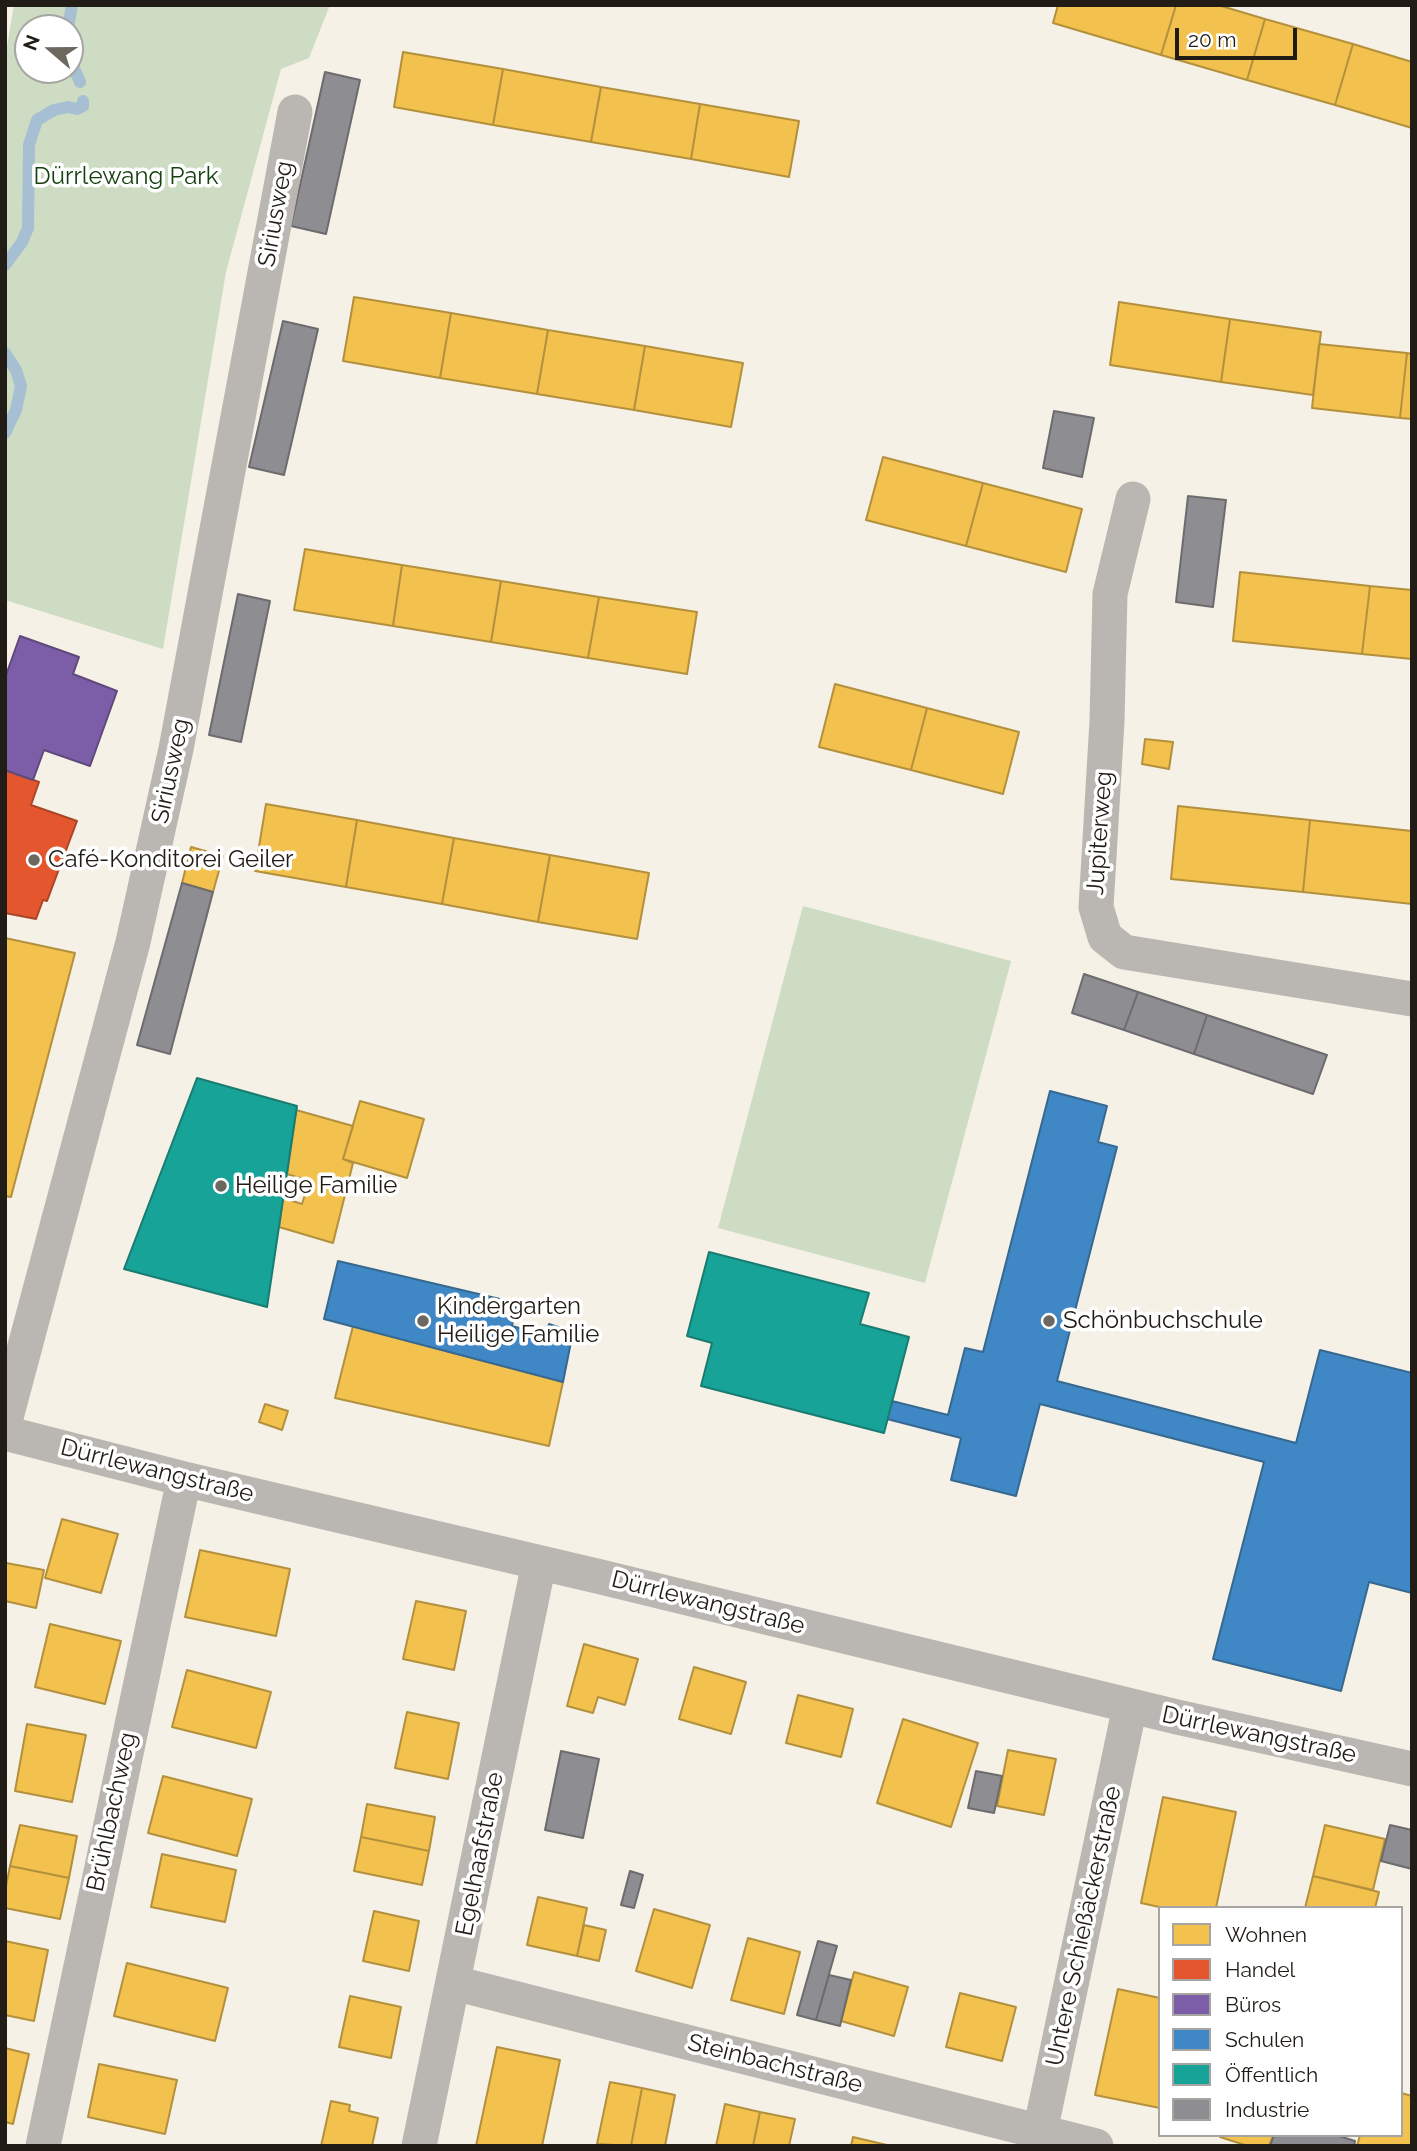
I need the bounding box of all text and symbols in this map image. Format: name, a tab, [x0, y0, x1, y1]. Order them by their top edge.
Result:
north arrow	[14, 14, 84, 84]
scale bar	[1179, 14, 1302, 58]
text: 20 m	[1188, 27, 1236, 52]
text: N	[18, 32, 44, 53]
street label: Siriusweg	[253, 159, 299, 269]
park label: Dürrlewang Park	[34, 163, 218, 191]
street label: Siriusweg	[146, 716, 196, 826]
street label: Jupiterweg	[1081, 770, 1119, 896]
place label: Café-Konditorei Geiler	[48, 846, 293, 874]
marker: Café-Konditorei Geiler	[26, 852, 42, 868]
place label: Heilige Familie	[235, 1172, 397, 1200]
marker: Heilige Familie	[213, 1178, 229, 1194]
place label: Kindergarten Heilige Familie	[437, 1293, 599, 1349]
place label: Schönbuchschule	[1063, 1307, 1263, 1335]
marker: Kindergarten Heilige Familie	[415, 1313, 431, 1329]
marker: Schönbuchschule	[1041, 1313, 1057, 1329]
street label: Dürrlewangstraße	[57, 1433, 257, 1509]
street label: Dürrlewangstraße	[608, 1565, 808, 1641]
street label: Dürrlewangstraße	[1159, 1700, 1359, 1770]
street label: Brühlbachweg	[81, 1730, 143, 1894]
street label: Egelhaafstraße	[450, 1770, 510, 1938]
street label: Untere Schießäckerstraße	[1040, 1783, 1128, 2069]
legend	[1158, 1906, 1403, 2137]
text: Wohnen	[1225, 1922, 1307, 1947]
text: Handel	[1225, 1957, 1295, 1982]
text: Büros	[1225, 1992, 1281, 2017]
text: Schulen	[1225, 2027, 1304, 2052]
street label: Steinbachstraße	[685, 2028, 865, 2100]
text: Öffentlich	[1225, 2062, 1318, 2087]
text: Industrie	[1225, 2097, 1309, 2122]

